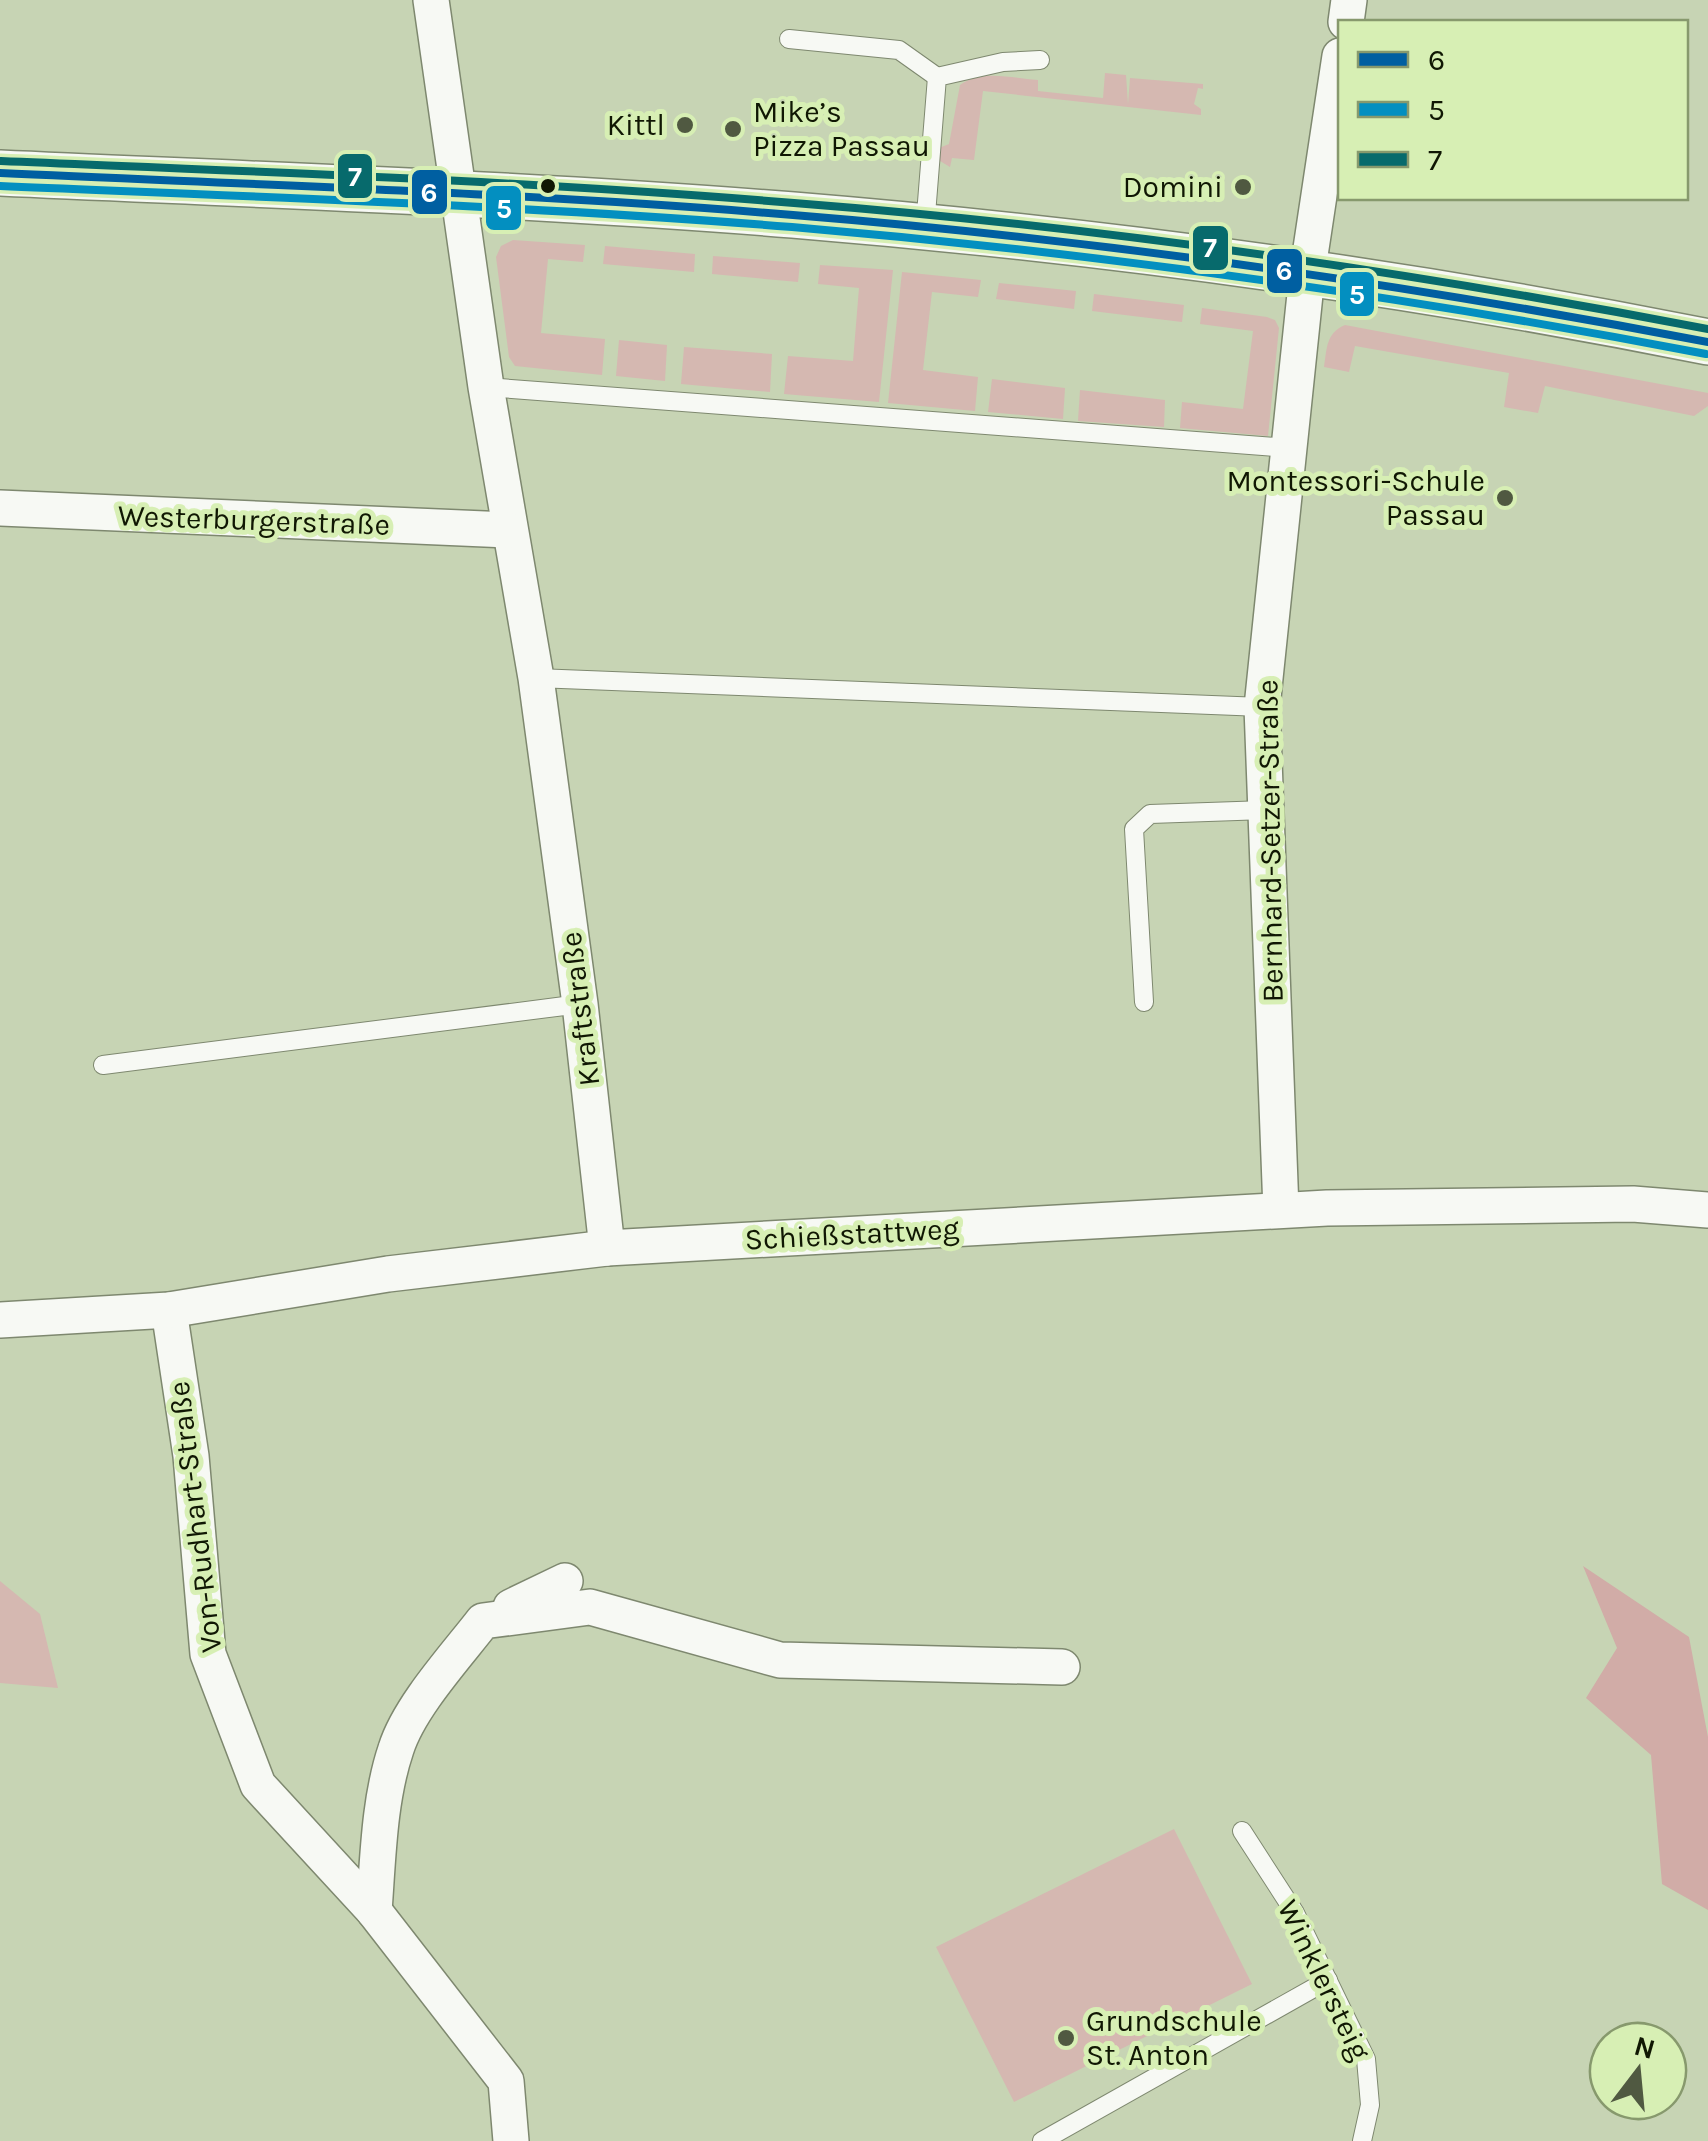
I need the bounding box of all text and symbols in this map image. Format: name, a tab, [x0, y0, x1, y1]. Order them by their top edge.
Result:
legend	[1338, 20, 1688, 200]
text: 6	[1428, 42, 1445, 78]
text: 5	[1428, 92, 1445, 128]
place label: Mike’s Pizza Passau	[753, 94, 930, 164]
place label: Kittl	[607, 107, 665, 143]
marker: Kittl	[674, 114, 696, 136]
marker: Mike’s Pizza Passau	[722, 118, 744, 140]
text: 7	[1428, 142, 1442, 178]
line badge: 7	[336, 152, 374, 200]
text: 7	[348, 160, 362, 193]
line badge: 6	[410, 168, 449, 216]
place label: Domini	[1123, 169, 1223, 205]
text: 6	[421, 176, 438, 209]
unlabelled marker	[538, 176, 558, 196]
marker: Domini	[1232, 176, 1254, 198]
line badge: 5	[484, 184, 523, 232]
text: 5	[496, 192, 512, 225]
line badge: 7	[1191, 224, 1230, 272]
text: 7	[1203, 231, 1217, 264]
line badge: 6	[1265, 247, 1304, 295]
text: 6	[1276, 254, 1293, 287]
line badge: 5	[1338, 270, 1376, 318]
text: 5	[1349, 278, 1365, 311]
place label: Montessori-Schule Passau	[1227, 463, 1485, 533]
marker: Montessori-Schule Passau	[1494, 487, 1516, 509]
street label: Westerburgerstraße	[117, 497, 391, 543]
street label: Bernhard-Setzer-Straße	[1249, 679, 1291, 1003]
street label: Kraftstraße	[553, 930, 607, 1088]
street label: Schießstattweg	[744, 1210, 960, 1258]
street label: Von-Rudhart-Straße	[161, 1379, 229, 1655]
street label: Winklersteig	[1270, 1894, 1378, 2066]
place label: Grundschule St. Anton	[1086, 2003, 1262, 2073]
north arrow	[1588, 2021, 1688, 2121]
marker: Grundschule St. Anton	[1055, 2027, 1077, 2049]
text: N	[1631, 2029, 1659, 2066]

